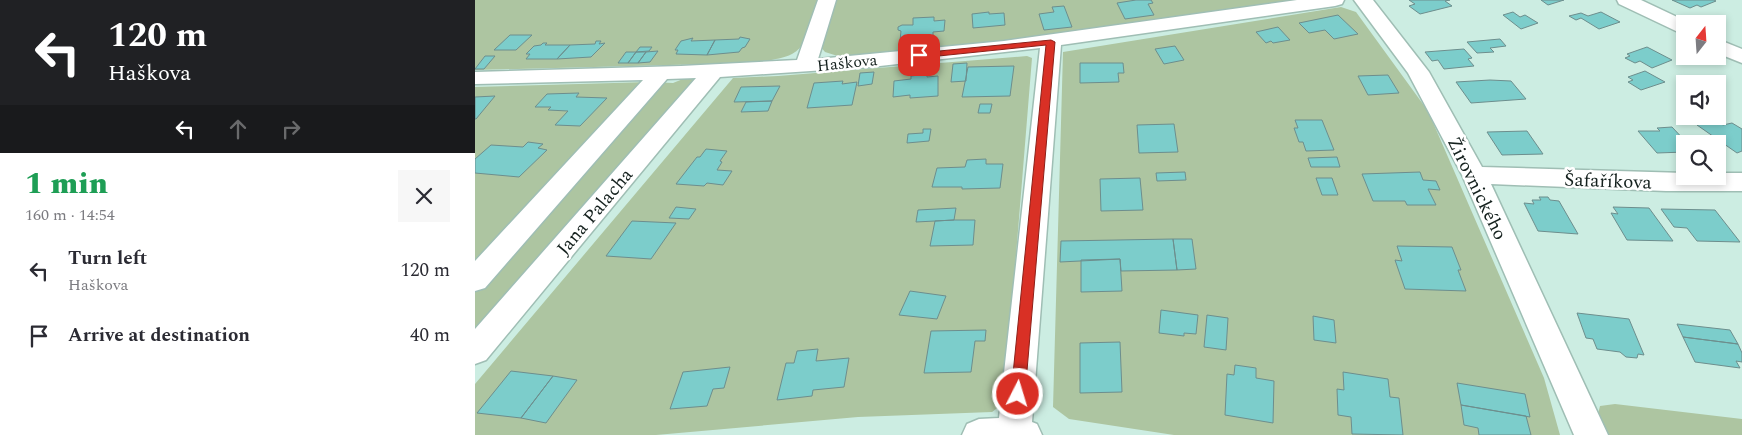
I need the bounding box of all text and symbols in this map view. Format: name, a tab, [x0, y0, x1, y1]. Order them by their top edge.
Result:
text: 120 m	[108, 9, 207, 62]
north arrow	[1676, 15, 1726, 65]
map controls	[1676, 15, 1726, 185]
icon: left	[25, 20, 90, 85]
pin	[898, 34, 940, 76]
icon: arrive	[905, 41, 933, 69]
street label: Haškova	[816, 48, 879, 78]
text: Haškova	[108, 57, 191, 90]
button: sound	[1676, 75, 1726, 125]
icon: left	[171, 115, 199, 143]
icon: ahead	[224, 115, 252, 143]
icon: right	[277, 115, 305, 143]
street label: Žirovnického	[1439, 132, 1514, 245]
button: search	[1676, 135, 1726, 185]
text: 1 min	[25, 161, 108, 207]
street label: Jana Palacha	[550, 161, 641, 262]
street label: Šafaříkova	[1564, 165, 1653, 198]
button: close	[398, 170, 450, 222]
text: 160 m · 14:54	[25, 203, 115, 227]
text: Turn left	[68, 244, 147, 273]
text: 120 m	[400, 256, 450, 285]
icon: left	[25, 257, 53, 285]
text: Haškova	[68, 273, 128, 297]
text: Arrive at destination	[68, 321, 250, 350]
text: 40 m	[410, 321, 450, 350]
icon: arrive	[25, 322, 53, 350]
position arrow	[991, 367, 1043, 419]

